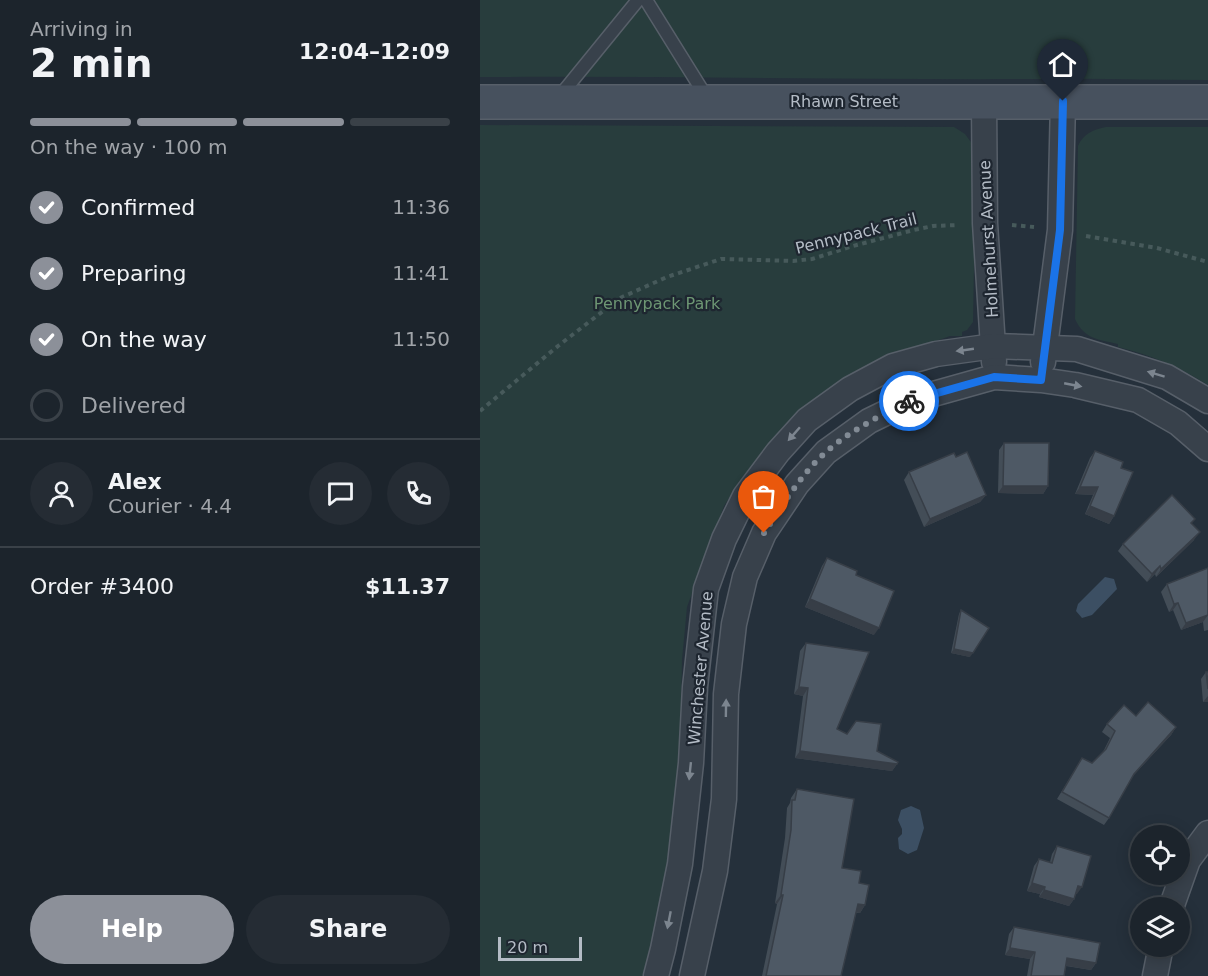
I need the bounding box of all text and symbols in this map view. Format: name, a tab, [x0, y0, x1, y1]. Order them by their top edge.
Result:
text: Arriving in	[30, 17, 133, 41]
text: 12:04–12:09	[299, 39, 450, 64]
pin	[1037, 39, 1088, 101]
text: 2 min	[30, 41, 152, 86]
icon: home	[1046, 48, 1079, 81]
street label: Rhawn Street	[790, 92, 898, 111]
text: On the way · 100 m	[30, 135, 228, 159]
street label: Holmehurst Avenue	[975, 160, 1002, 318]
icon: check	[30, 191, 63, 224]
text: Confirmed	[81, 195, 195, 220]
text: 11:36	[392, 195, 450, 219]
street label: Pennypack Trail	[793, 209, 919, 258]
icon: check	[30, 257, 63, 290]
text: Preparing	[81, 261, 187, 286]
text: 11:41	[392, 261, 450, 285]
park label: Pennypack Park	[594, 294, 721, 313]
icon: check	[30, 323, 63, 356]
text: On the way	[81, 327, 207, 352]
text: 11:50	[392, 327, 450, 351]
one-way arrow	[955, 345, 974, 355]
one-way arrow	[1147, 368, 1165, 378]
courier	[879, 371, 939, 431]
one-way arrow	[1064, 381, 1083, 390]
icon: bike	[893, 385, 926, 418]
text: Delivered	[81, 393, 186, 418]
one-way arrow	[787, 427, 801, 442]
button: person	[30, 462, 93, 525]
button: chat	[309, 462, 372, 525]
button: phone	[387, 462, 450, 525]
text: Alex	[108, 469, 162, 494]
pin	[738, 471, 789, 533]
icon: bag	[747, 480, 780, 513]
text: Courier · 4.4	[108, 494, 232, 518]
text: Order #3400	[30, 574, 174, 599]
text: $11.37	[365, 574, 450, 599]
street label: Winchester Avenue	[684, 590, 717, 746]
one-way arrow	[721, 698, 730, 717]
one-way arrow	[685, 762, 695, 781]
map controls	[1130, 825, 1190, 957]
button: locate	[1130, 825, 1190, 885]
button: Help	[30, 895, 234, 964]
button: Share	[246, 895, 450, 964]
button: layers	[1130, 897, 1190, 957]
one-way arrow	[664, 911, 673, 930]
scale bar	[498, 934, 582, 962]
text: 20 m	[507, 938, 548, 957]

